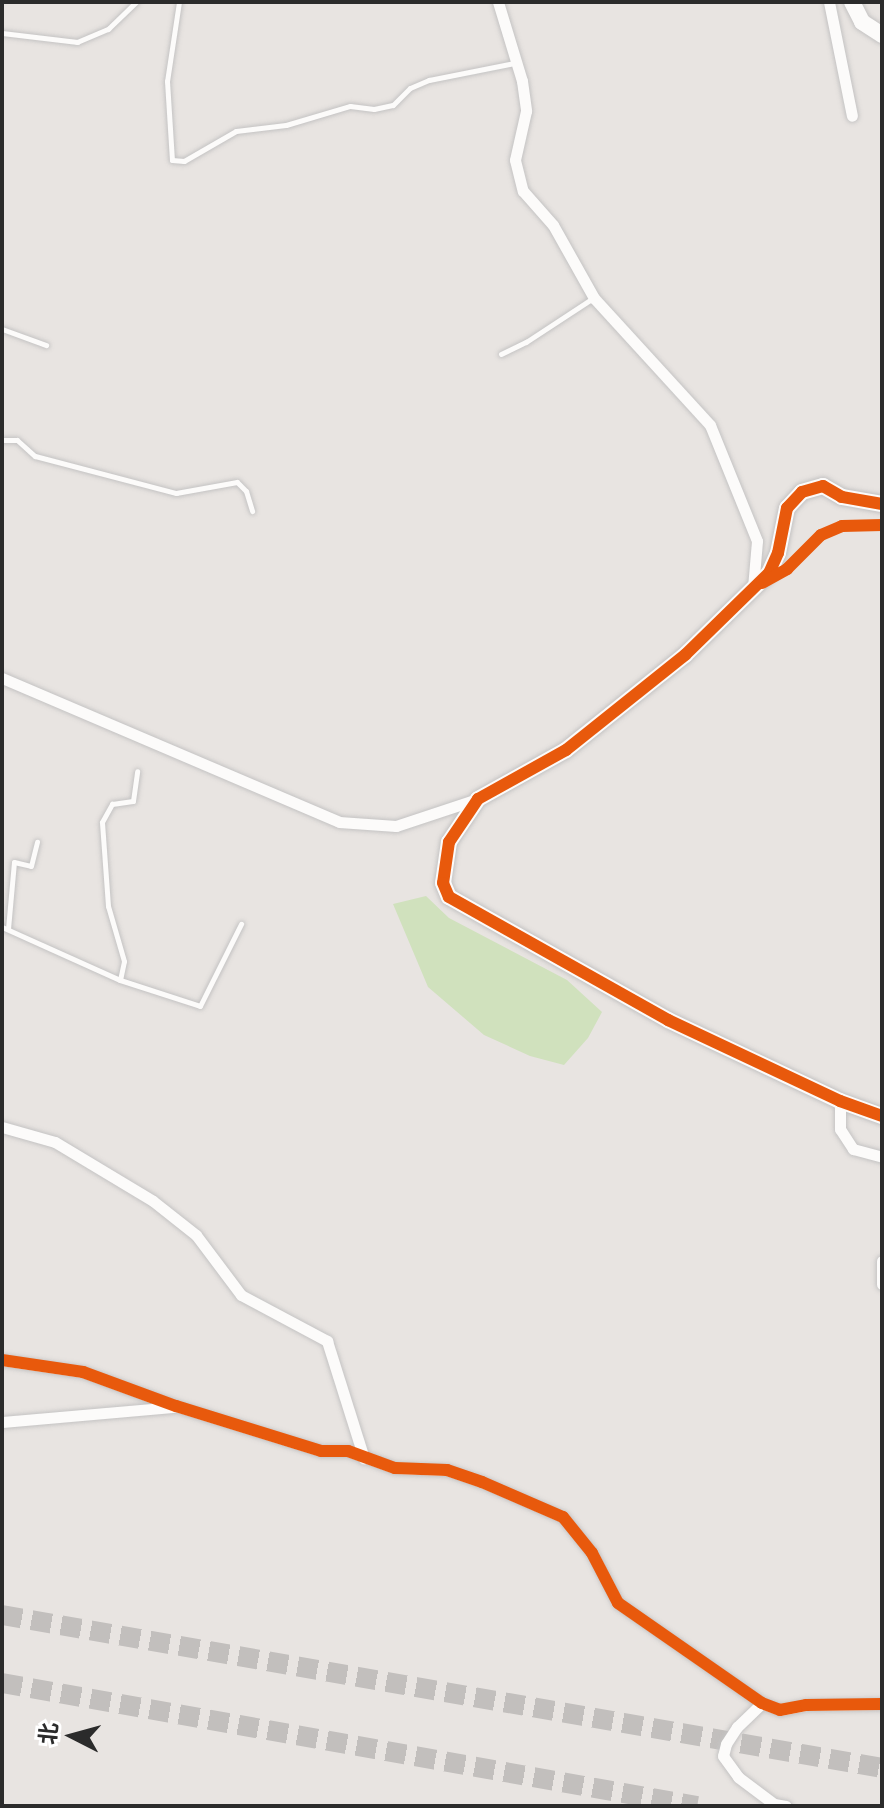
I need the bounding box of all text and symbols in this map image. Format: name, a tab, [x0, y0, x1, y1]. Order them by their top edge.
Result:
north arrow	[32, 1696, 112, 1776]
text: 北	[34, 1721, 62, 1746]

